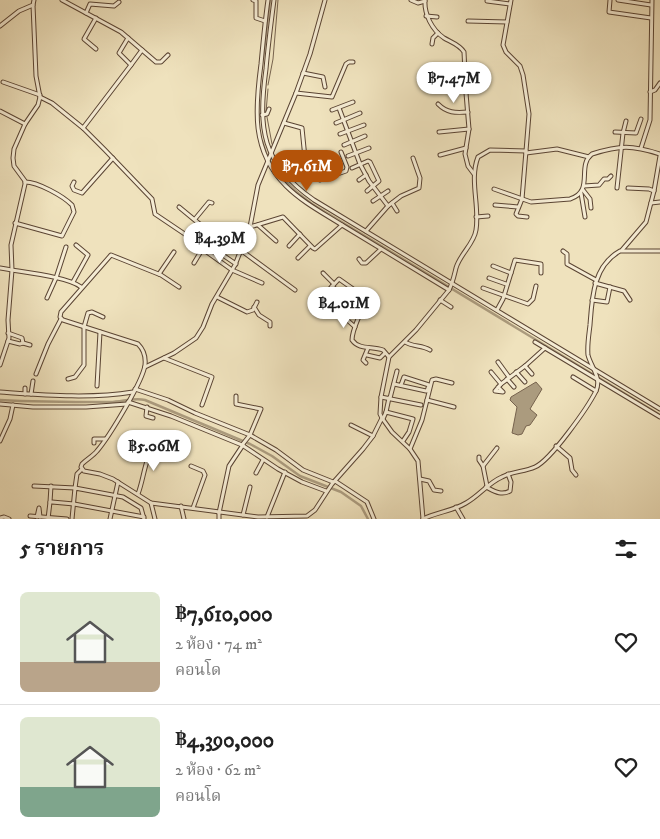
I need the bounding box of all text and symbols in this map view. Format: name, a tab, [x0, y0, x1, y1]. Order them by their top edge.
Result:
pin: ฿7.47M	[413, 62, 495, 104]
text: ฿7.47M	[428, 68, 480, 88]
pin: ฿7.61M	[266, 150, 348, 192]
text: ฿7.61M	[282, 156, 332, 176]
pin: ฿4.39M	[179, 222, 261, 264]
text: ฿4.39M	[195, 228, 245, 248]
pin: ฿4.01M	[303, 286, 385, 329]
text: ฿4.01M	[318, 293, 370, 313]
pin: ฿5.06M	[113, 430, 195, 472]
text: ฿5.06M	[128, 436, 180, 456]
icon: filters	[612, 535, 640, 563]
text: 5 รายการ	[20, 536, 104, 562]
text: ฿7,610,000	[175, 602, 273, 628]
icon: home	[60, 612, 120, 672]
icon: heart	[612, 628, 640, 656]
text: 2 ห้อง · 74 m²	[175, 634, 262, 654]
text: คอนโด	[175, 660, 221, 680]
text: ฿4,390,000	[175, 728, 274, 754]
icon: home	[60, 737, 120, 797]
icon: heart	[612, 753, 640, 781]
text: 2 ห้อง · 62 m²	[175, 760, 261, 780]
text: คอนโด	[175, 786, 221, 806]

